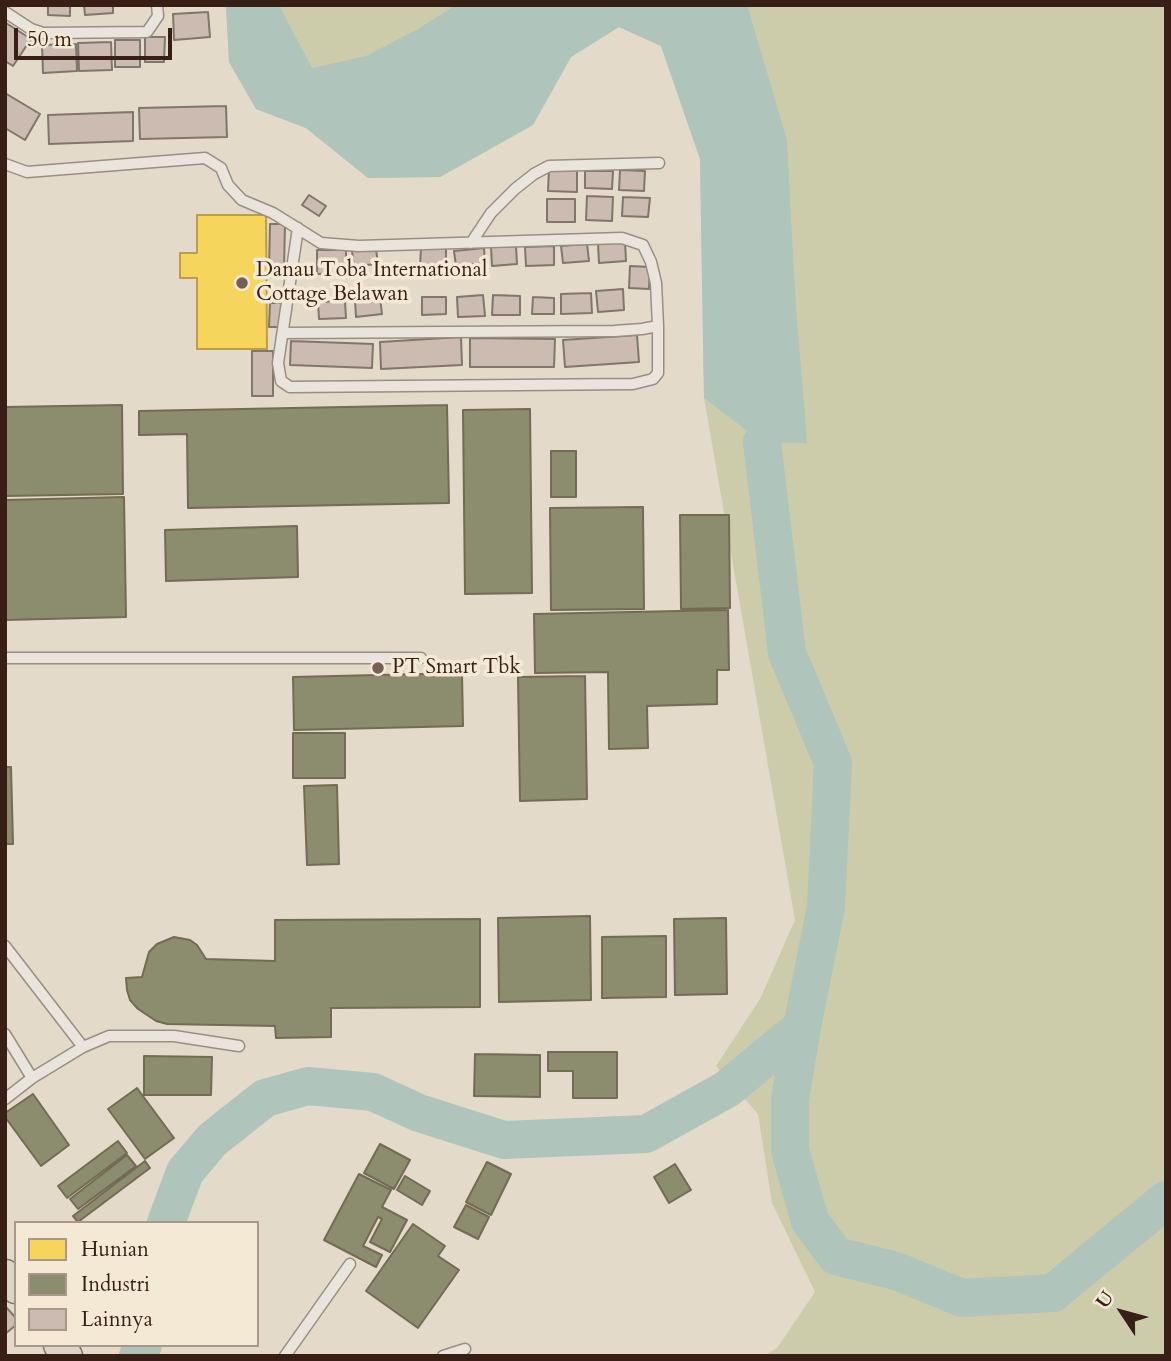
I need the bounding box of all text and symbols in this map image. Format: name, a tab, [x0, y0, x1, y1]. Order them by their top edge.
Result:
scale bar	[18, 14, 175, 58]
text: 50 m	[27, 25, 72, 54]
place label: Danau Toba International Cottage Belawan	[256, 258, 487, 308]
marker: Danau Toba International Cottage Belawan	[234, 275, 250, 291]
place label: PT Smart Tbk	[392, 655, 521, 681]
marker: PT Smart Tbk	[370, 660, 386, 676]
legend	[14, 1221, 259, 1347]
text: Hunian	[81, 1235, 149, 1264]
text: Industri	[81, 1270, 150, 1299]
north arrow	[1087, 1277, 1157, 1347]
text: U	[1090, 1286, 1120, 1314]
text: Lainnya	[81, 1305, 153, 1334]

